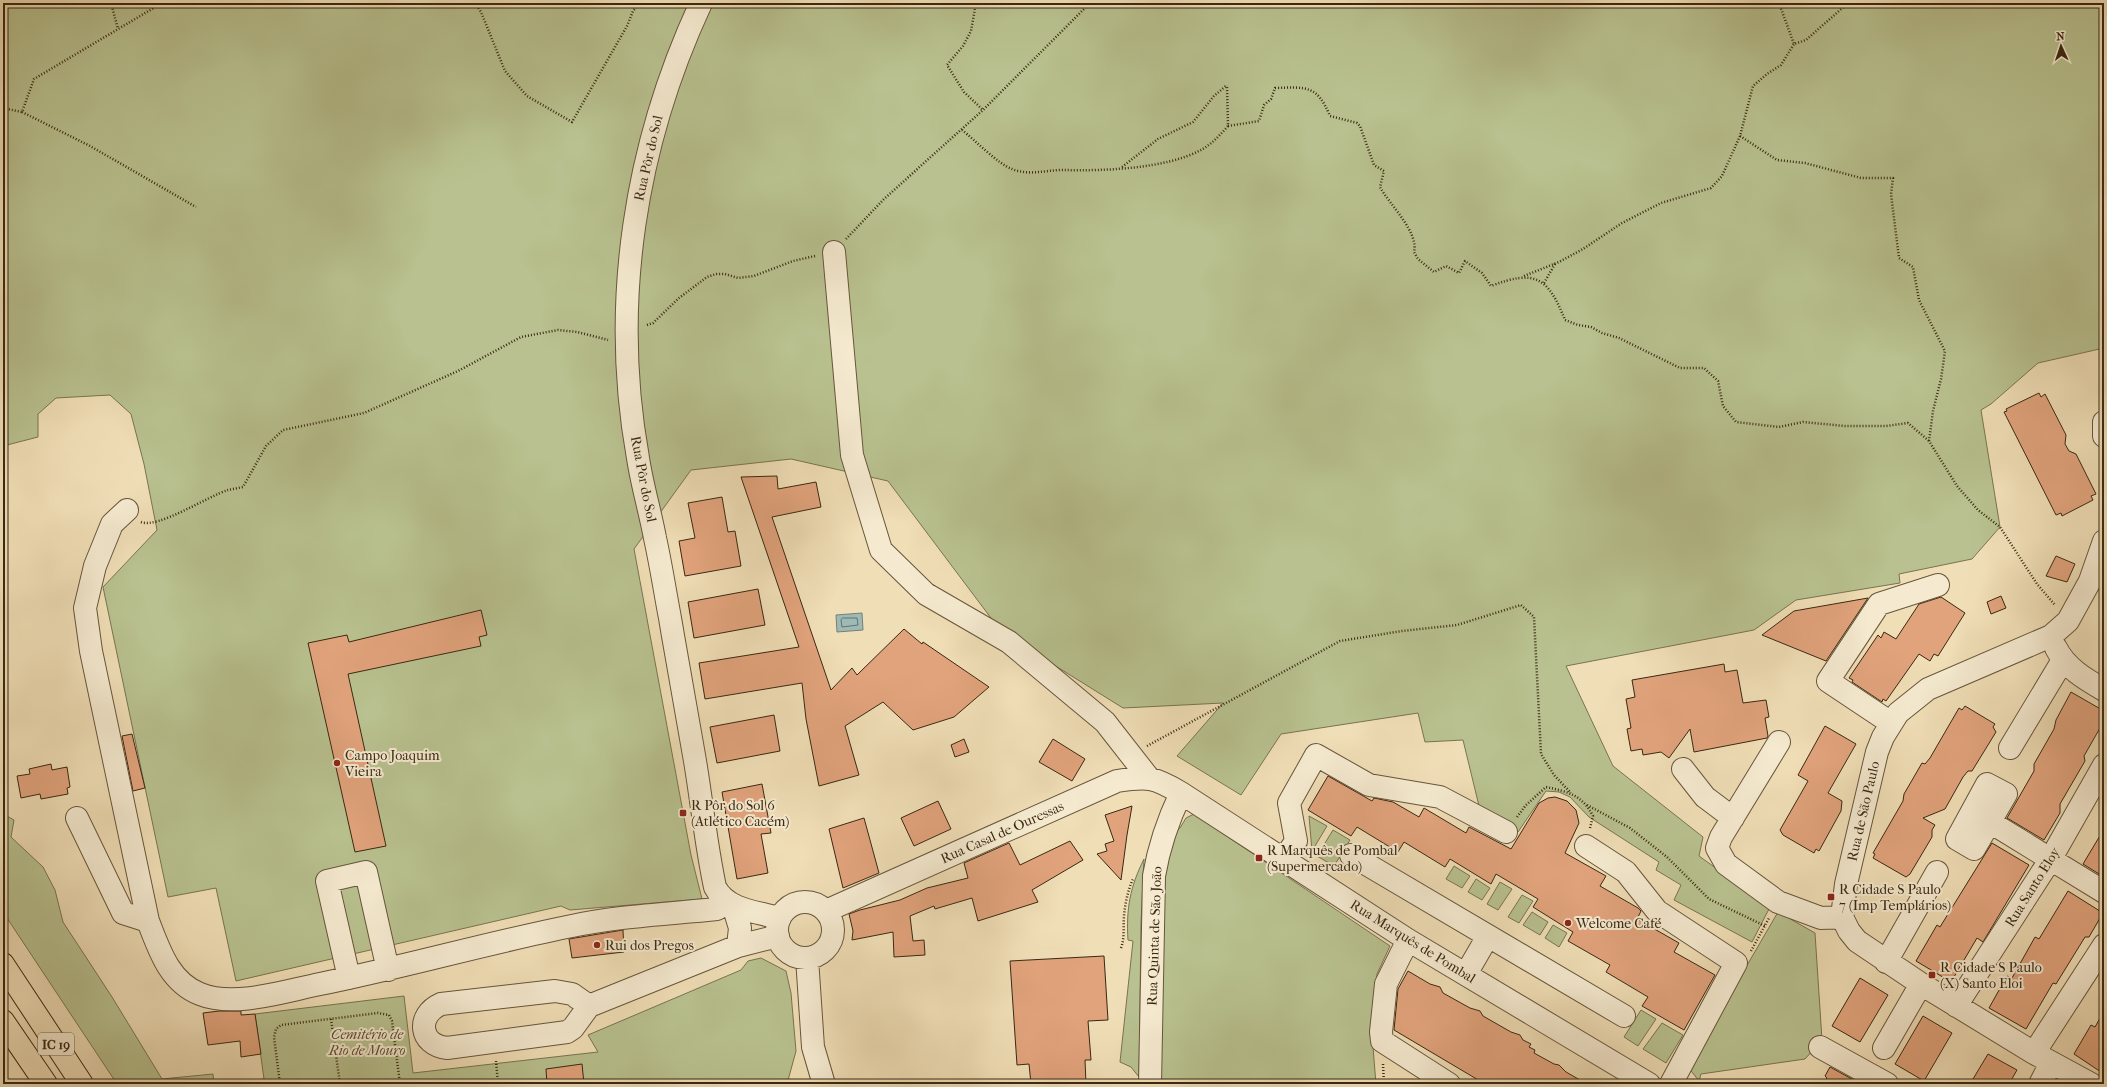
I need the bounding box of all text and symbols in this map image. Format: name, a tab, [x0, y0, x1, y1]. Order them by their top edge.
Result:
north arrow	[2041, 26, 2081, 66]
text: N	[2056, 30, 2066, 43]
street label: Rua Pôr do Sol	[630, 114, 667, 203]
street label: Rua Pôr do Sol	[627, 435, 660, 524]
place label: Campo Joaquim Vieira	[344, 747, 440, 780]
marker: Campo Joaquim Vieira	[332, 758, 342, 768]
street label: Rua de São Paulo	[1844, 759, 1883, 863]
place label: R Pôr do Sol 6 (Atlético Cacém)	[691, 797, 789, 830]
street label: Rua Casal de Ouressas	[938, 798, 1066, 867]
marker: R Pôr do Sol 6 (Atlético Cacém)	[678, 808, 688, 818]
place label: R Marquês de Pombal (Supermercado)	[1267, 842, 1398, 875]
street label: Rua Santo Eloy	[2001, 844, 2064, 930]
marker: R Marquês de Pombal (Supermercado)	[1254, 853, 1264, 863]
street label: Rua Quinta de São João	[1144, 866, 1165, 1006]
place label: R Cidade S Paulo 7 (Imp Templários)	[1839, 881, 1951, 914]
marker: R Cidade S Paulo 7 (Imp Templários)	[1826, 892, 1836, 902]
street label: Rua Marquês de Pombal	[1347, 896, 1479, 987]
place label: Welcome Café	[1575, 915, 1661, 932]
marker: Welcome Café	[1563, 918, 1573, 928]
place label: Rui dos Pregos	[605, 937, 694, 954]
marker: Rui dos Pregos	[592, 940, 602, 950]
place label: R Cidade S Paulo (X) Santo Eloi	[1940, 959, 2042, 992]
marker: R Cidade S Paulo (X) Santo Eloi	[1927, 970, 1937, 980]
park label: Cemitério de Rio de Mouro	[328, 1026, 405, 1059]
road number: IC 19	[38, 1033, 74, 1055]

